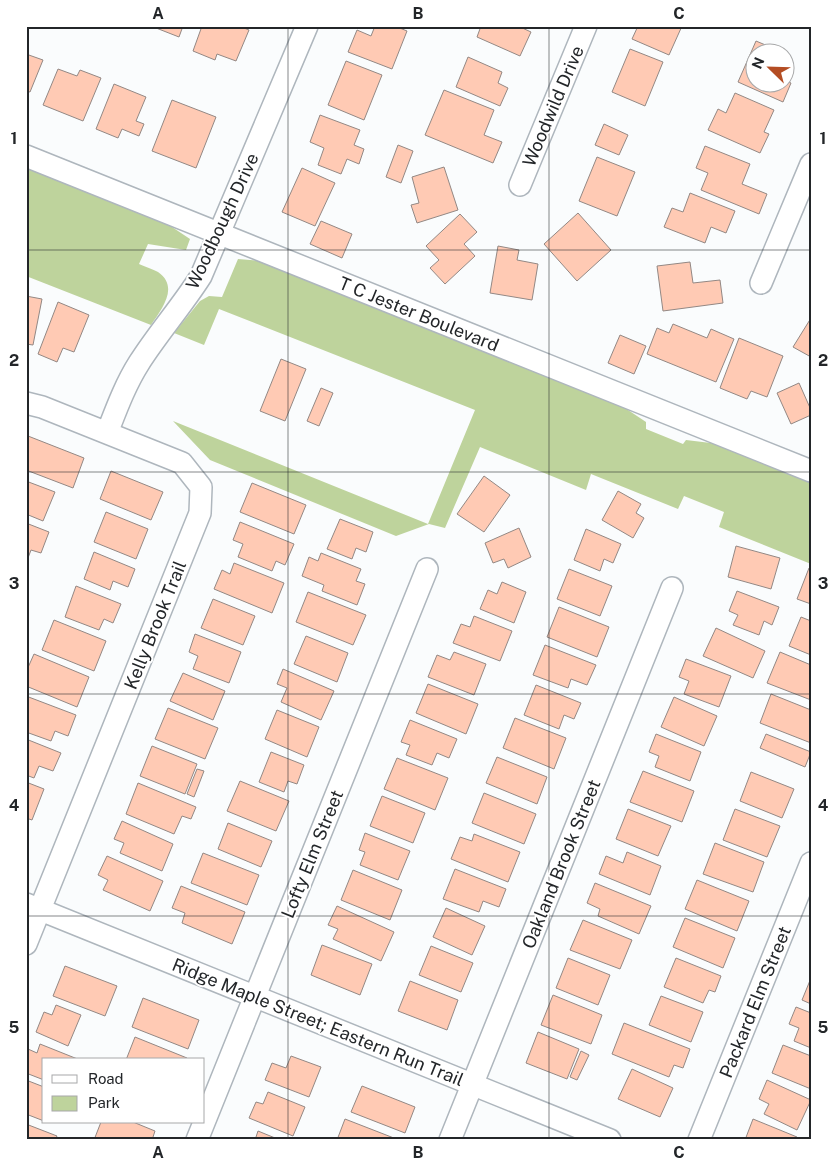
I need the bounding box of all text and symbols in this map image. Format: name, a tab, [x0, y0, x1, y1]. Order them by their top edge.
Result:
text: A	[152, 4, 164, 23]
text: B	[413, 4, 424, 23]
text: C	[673, 4, 685, 23]
street label: Woodwild Drive	[518, 42, 588, 170]
north arrow	[744, 42, 794, 92]
text: N	[749, 55, 768, 71]
text: 1	[11, 129, 17, 148]
text: 1	[820, 129, 826, 148]
street label: Woodbough Drive	[181, 150, 263, 292]
street label: T C Jester Boulevard	[336, 272, 502, 356]
text: 2	[9, 351, 19, 370]
text: 2	[818, 351, 828, 370]
street label: Kelly Brook Trail	[120, 558, 190, 692]
text: 3	[9, 574, 19, 593]
text: 3	[818, 574, 828, 593]
street label: Oakland Brook Street	[517, 776, 605, 952]
street label: Lofty Elm Street	[277, 787, 347, 921]
text: 4	[9, 796, 20, 815]
text: 4	[818, 796, 829, 815]
street label: Packard Elm Street	[715, 923, 795, 1081]
street label: Ridge Maple Street; Eastern Run Trail	[169, 954, 467, 1090]
text: 5	[9, 1018, 20, 1037]
text: 5	[818, 1018, 829, 1037]
legend	[42, 1058, 205, 1124]
text: Road	[88, 1070, 124, 1087]
text: Park	[88, 1094, 120, 1111]
text: A	[152, 1143, 164, 1162]
text: B	[413, 1143, 424, 1162]
text: C	[673, 1143, 685, 1162]

